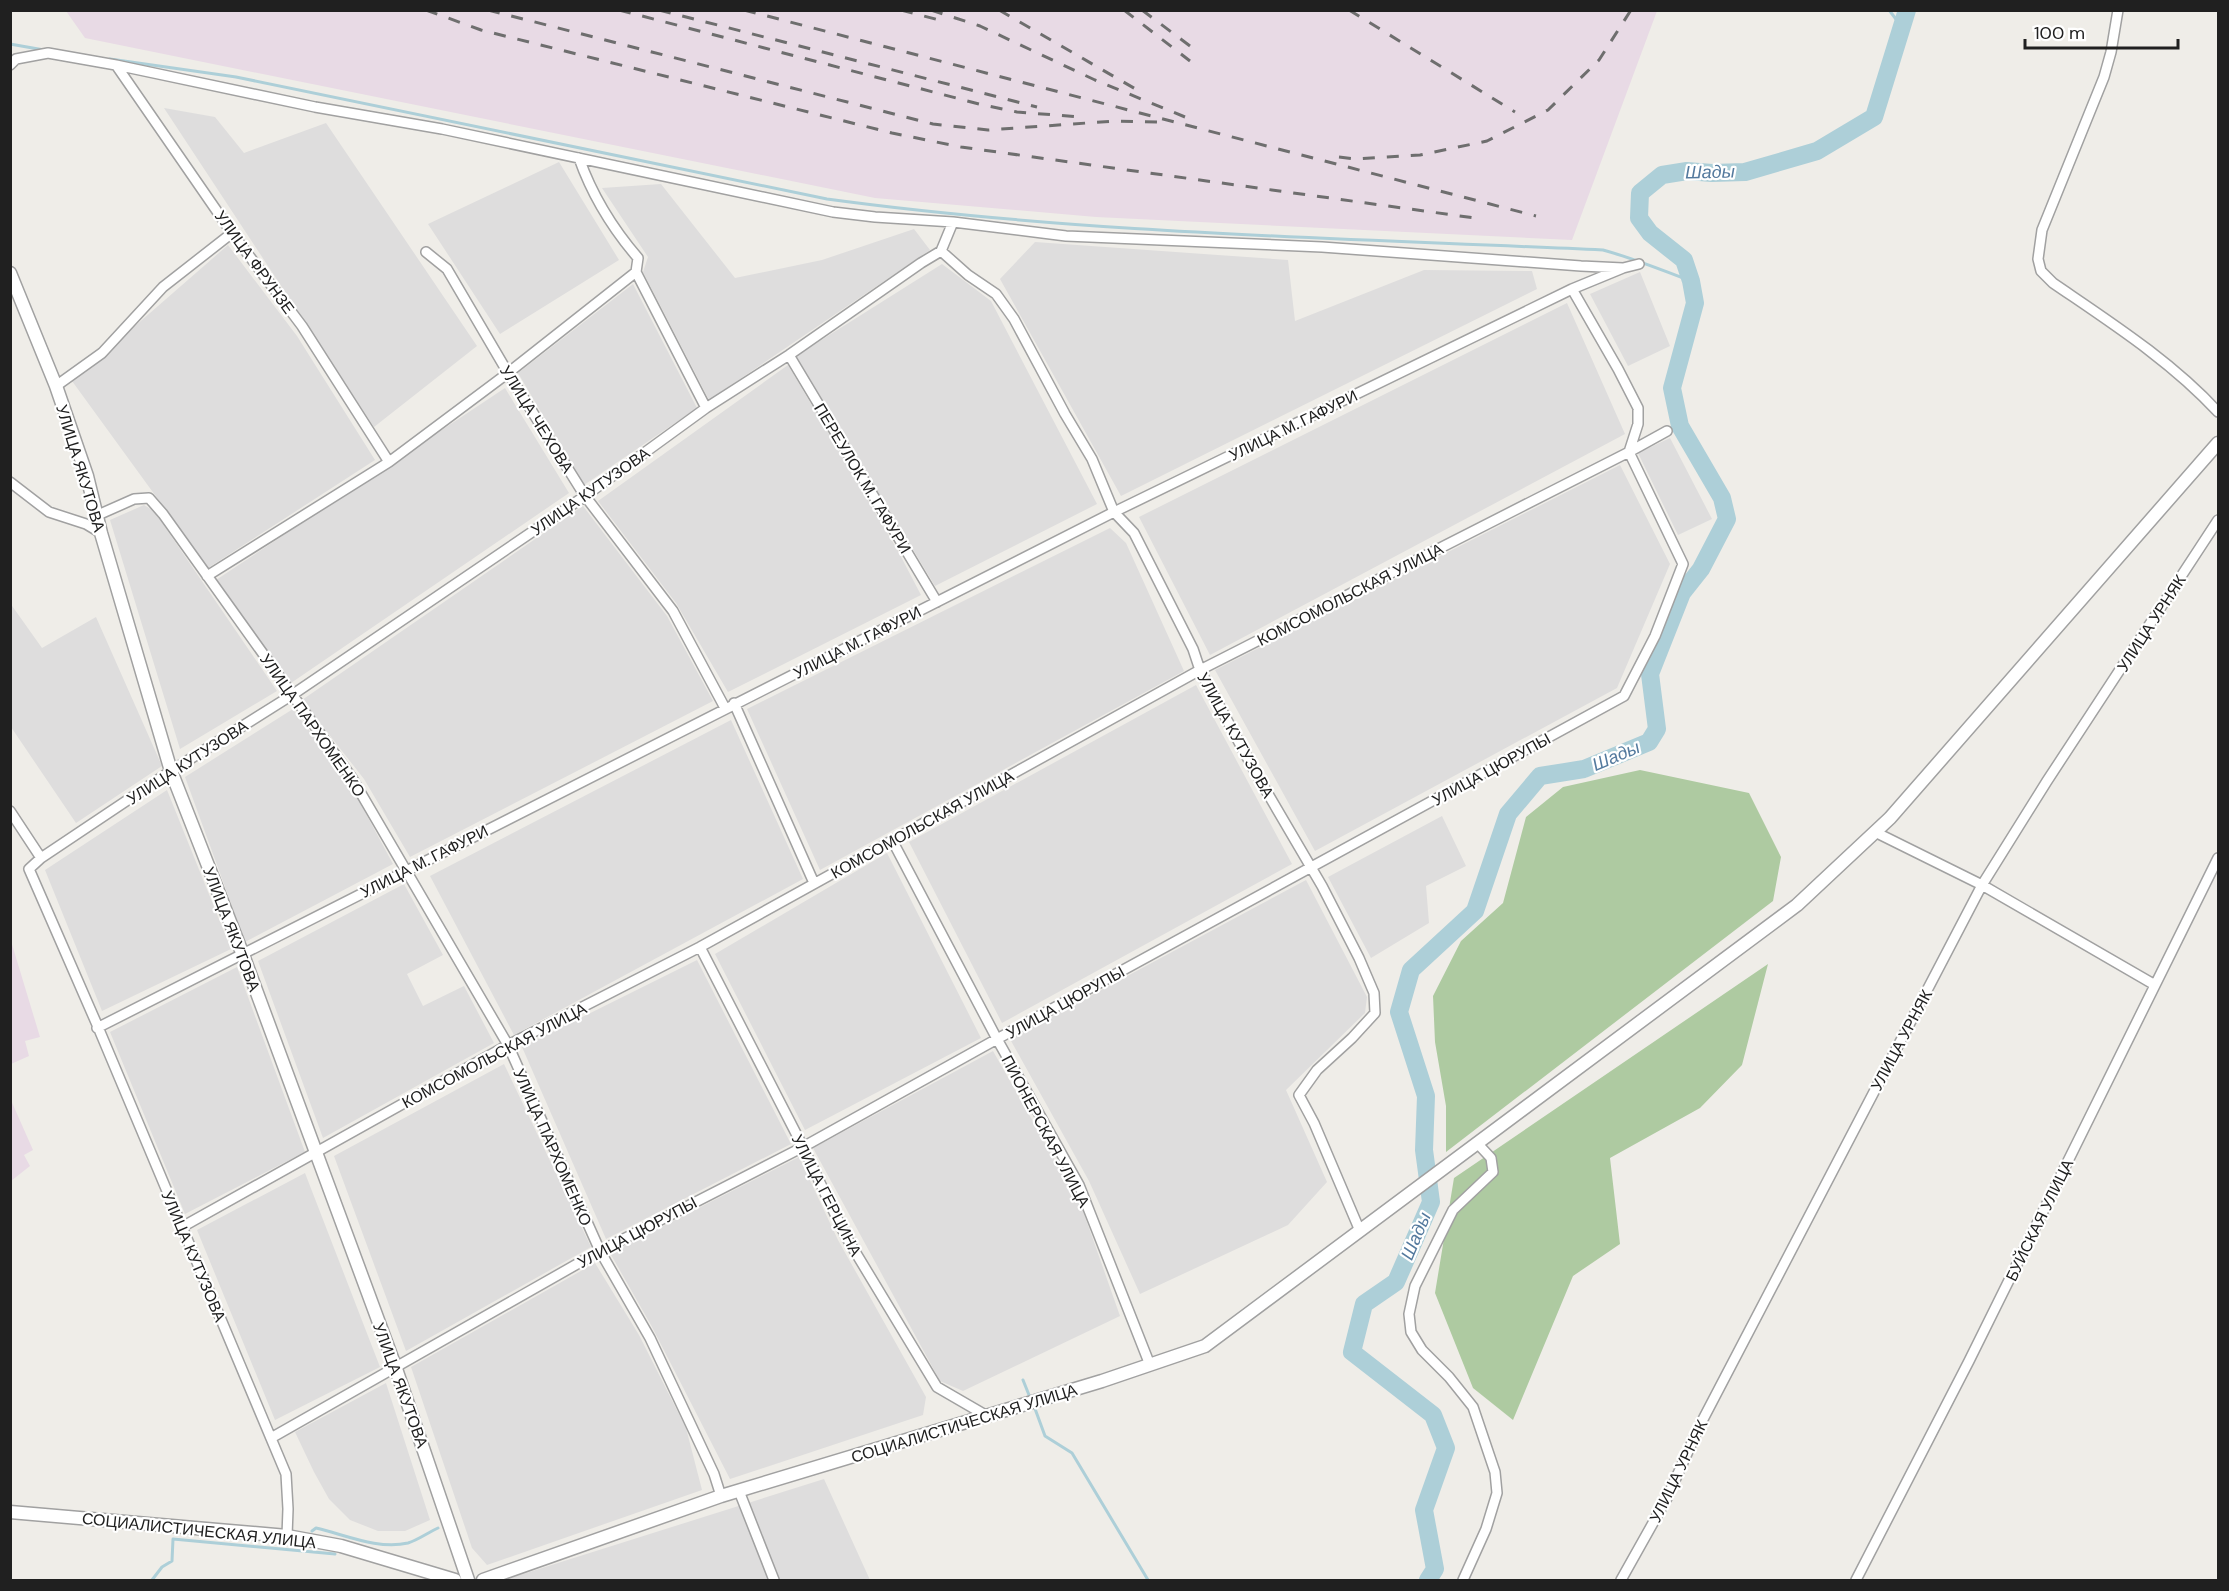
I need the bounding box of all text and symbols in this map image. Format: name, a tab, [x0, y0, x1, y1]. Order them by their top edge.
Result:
scale bar	[2025, 12, 2178, 50]
text: 100 m	[2034, 21, 2085, 45]
water label: Шады	[1685, 160, 1735, 184]
street label: УЛИЦА ФРУНЗЕ	[210, 206, 299, 318]
street label: УЛИЦА ЧЕХОВА	[495, 361, 578, 477]
street label: УЛИЦА М. ГАФУРИ	[1225, 385, 1361, 466]
street label: ПЕРЕУЛОК М. ГАФУРИ	[809, 399, 916, 557]
street label: УЛИЦА ЯКУТОВА	[51, 402, 110, 535]
street label: УЛИЦА КУТУЗОВА	[527, 442, 654, 540]
street label: КОМСОМОЛЬСКАЯ УЛИЦА	[1254, 538, 1447, 651]
street label: УЛИЦА УРНЯК	[2112, 570, 2191, 676]
street label: УЛИЦА М. ГАФУРИ	[790, 601, 925, 684]
street label: УЛИЦА ПАРХОМЕНКО	[255, 650, 370, 801]
street label: УЛИЦА КУТУЗОВА	[1192, 669, 1279, 802]
street label: УЛИЦА КУТУЗОВА	[123, 715, 252, 809]
street label: УЛИЦА ЦЮРУПЫ	[1428, 728, 1554, 811]
water label: Шады	[1588, 735, 1644, 777]
street label: КОМСОМОЛЬСКАЯ УЛИЦА	[827, 765, 1018, 884]
street label: УЛИЦА М. ГАФУРИ	[357, 820, 492, 903]
street label: УЛИЦА ЯКУТОВА	[198, 864, 265, 995]
street label: УЛИЦА ЦЮРУПЫ	[1002, 961, 1128, 1044]
street label: УЛИЦА УРНЯК	[1866, 985, 1937, 1094]
street label: КОМСОМОЛЬСКАЯ УЛИЦА	[398, 998, 591, 1113]
street label: ПИОНЕРСКАЯ УЛИЦА	[996, 1051, 1095, 1211]
street label: УЛИЦА ПАРХОМЕНКО	[508, 1065, 597, 1229]
street label: УЛИЦА ГЕРЦИНА	[787, 1131, 866, 1260]
street label: БУЙСКАЯ УЛИЦА	[2001, 1155, 2078, 1285]
street label: УЛИЦА КУТУЗОВА	[156, 1187, 231, 1325]
street label: УЛИЦА ЦЮРУПЫ	[574, 1192, 701, 1273]
water label: Шады	[1395, 1208, 1437, 1264]
street label: УЛИЦА ЯКУТОВА	[368, 1320, 433, 1451]
street label: СОЦИАЛИСТИЧЕСКАЯ УЛИЦА	[849, 1379, 1080, 1468]
street label: УЛИЦА УРНЯК	[1645, 1416, 1713, 1526]
street label: СОЦИАЛИСТИЧЕСКАЯ УЛИЦА	[81, 1508, 317, 1553]

